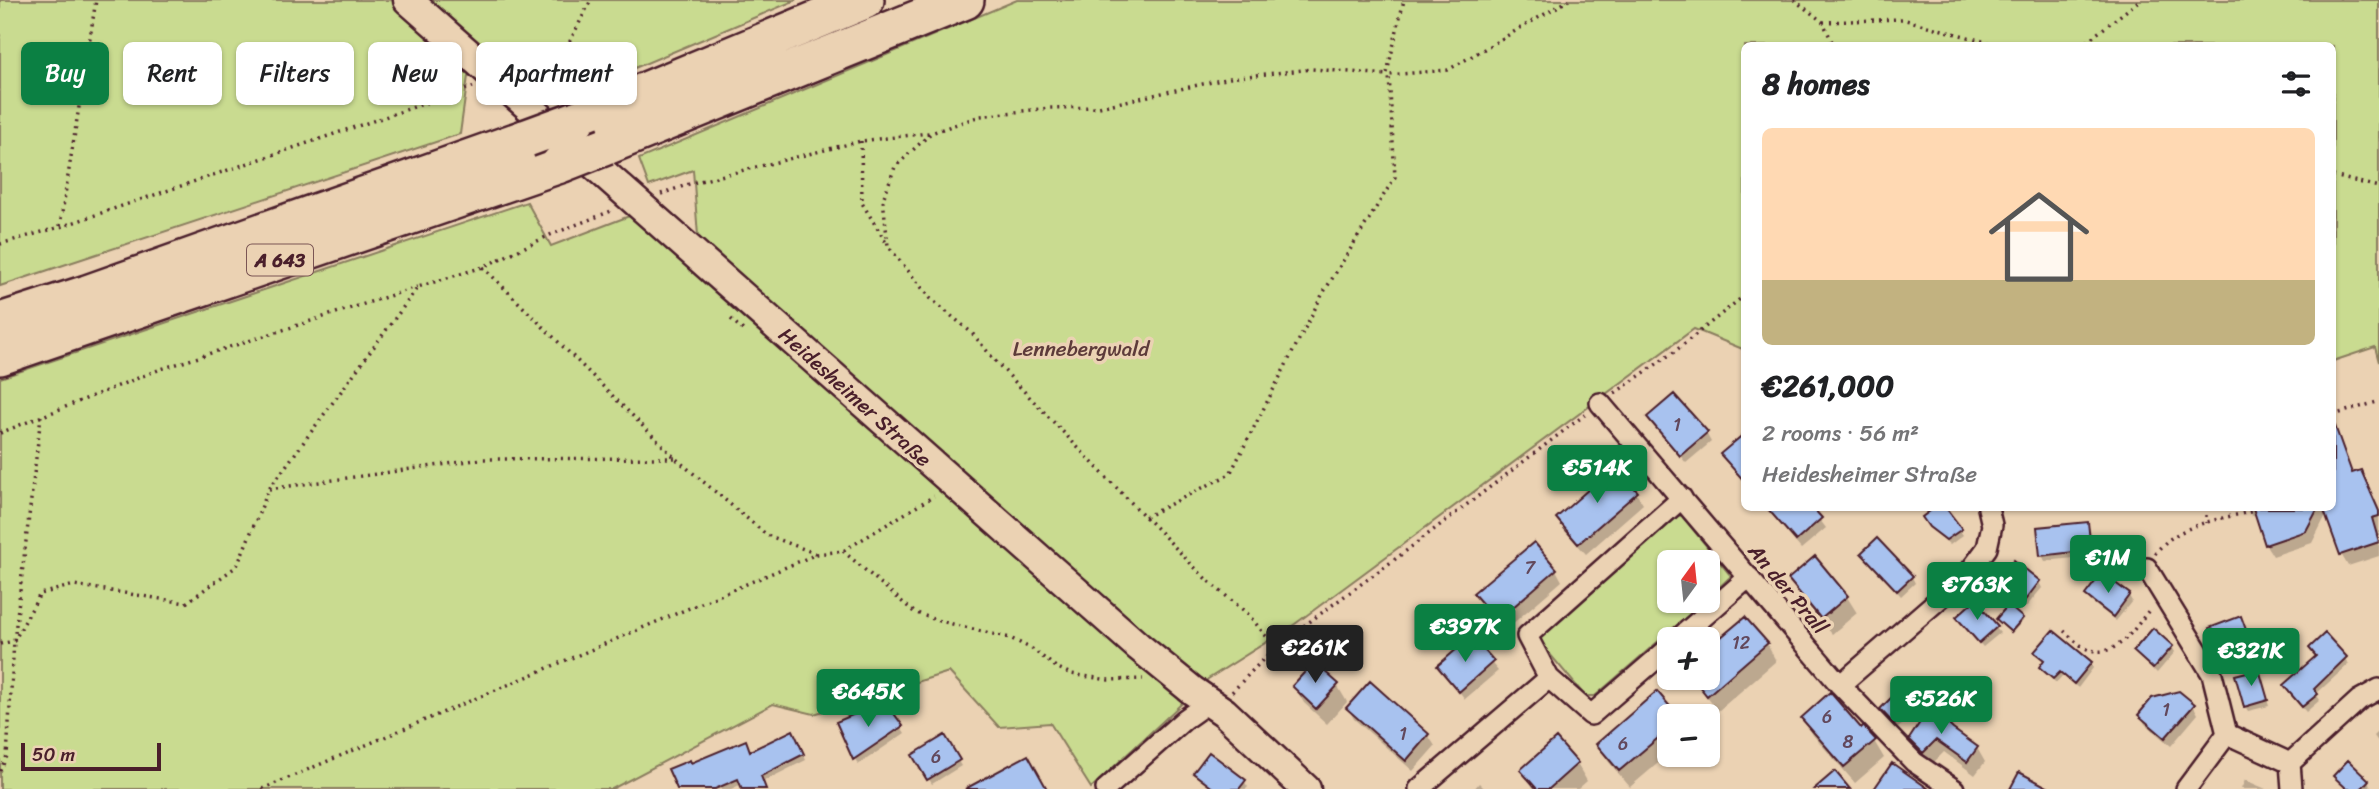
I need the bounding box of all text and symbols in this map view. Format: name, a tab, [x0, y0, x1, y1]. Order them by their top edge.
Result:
chip: Buy	[21, 42, 109, 105]
chip: Rent	[123, 42, 222, 105]
chip: Filters	[236, 42, 354, 105]
chip: New	[368, 42, 462, 105]
chip: Apartment	[476, 42, 637, 105]
text: 8 homes	[1762, 57, 1870, 111]
icon: filters	[2277, 65, 2315, 103]
icon: home	[1976, 174, 2102, 300]
road number: A 643	[247, 244, 313, 276]
street label: Heidesheimer Straße	[769, 317, 941, 477]
park label: Lennebergwald	[1013, 330, 1151, 368]
text: €261,000	[1762, 359, 1894, 413]
house number: 1	[1673, 409, 1681, 441]
text: 2 rooms · 56 m²	[1762, 413, 1919, 454]
pin: €514K	[1548, 446, 1646, 505]
text: €514K	[1563, 447, 1631, 488]
text: Heidesheimer Straße	[1762, 454, 1977, 495]
street label: An der Prall	[1737, 534, 1839, 644]
pin: €1M	[2074, 536, 2142, 595]
text: €1M	[2086, 537, 2130, 578]
north arrow	[1657, 550, 1720, 612]
map controls	[1657, 550, 1720, 767]
house number: 7	[1525, 552, 1537, 584]
pin: €763K	[1928, 562, 2026, 622]
text: €763K	[1943, 564, 2011, 605]
pin: €397K	[1416, 604, 1514, 664]
text: €397K	[1430, 606, 1500, 647]
pin: €261K	[1266, 626, 1364, 685]
text: €261K	[1282, 627, 1348, 668]
button: +	[1657, 627, 1720, 690]
house number: 12	[1732, 627, 1750, 659]
pin: €321K	[2202, 628, 2300, 688]
text: €321K	[2218, 630, 2284, 671]
pin: €645K	[819, 670, 917, 729]
text: €645K	[833, 671, 903, 712]
pin: €526K	[1892, 676, 1990, 736]
text: €526K	[1906, 678, 1976, 719]
house number: 1	[2162, 694, 2170, 726]
house number: 6	[1822, 701, 1832, 733]
button: −	[1657, 704, 1720, 767]
house number: 1	[1399, 718, 1407, 750]
house number: 8	[1843, 726, 1854, 758]
house number: 6	[1618, 728, 1628, 760]
text: 50 m	[32, 738, 75, 771]
scale bar	[21, 740, 161, 772]
house number: 6	[931, 741, 941, 773]

